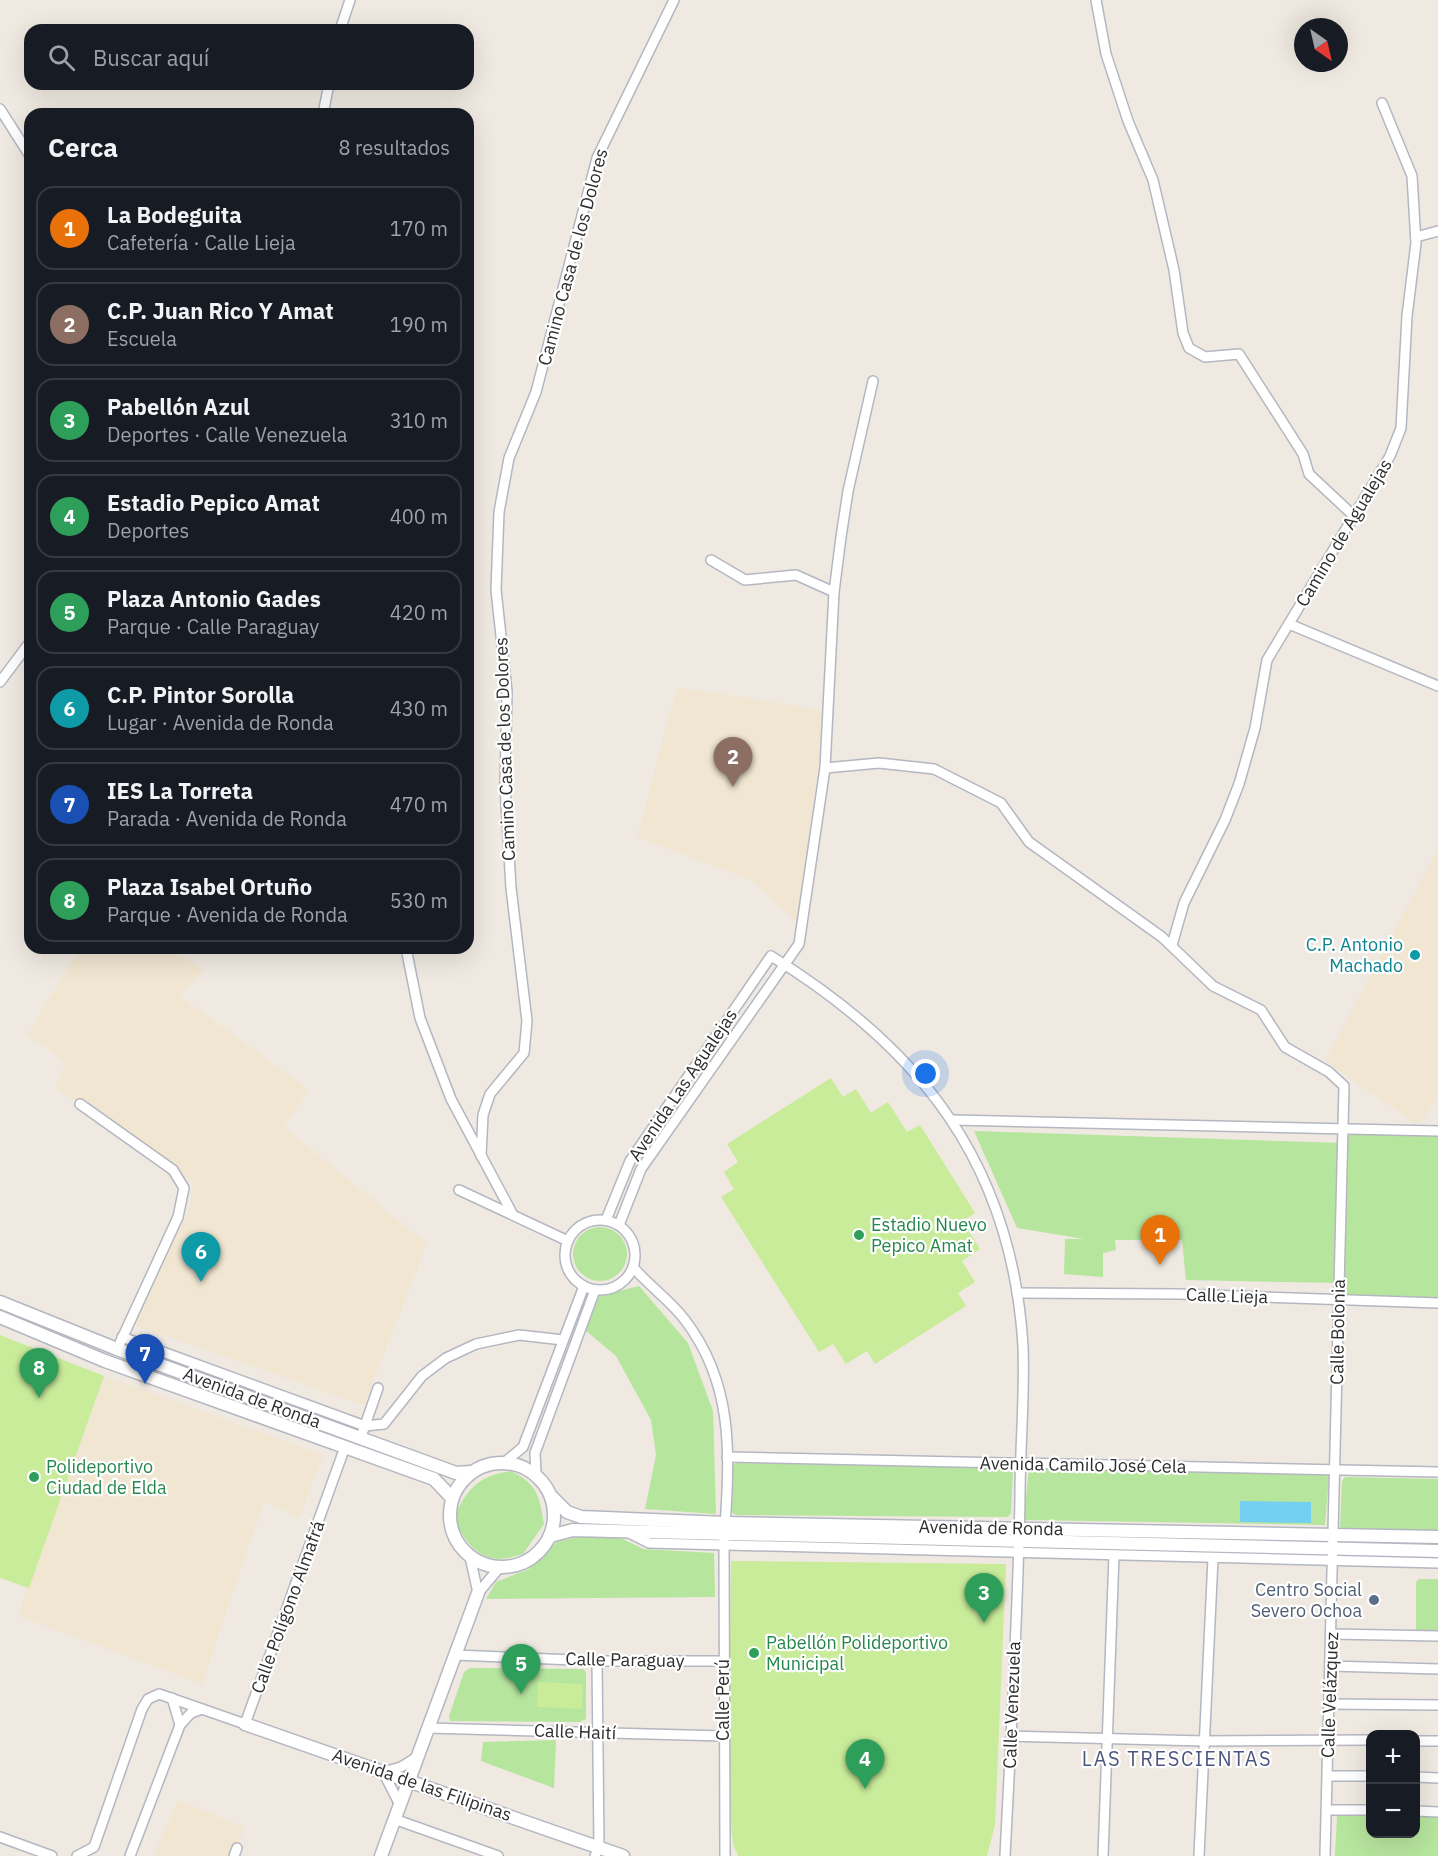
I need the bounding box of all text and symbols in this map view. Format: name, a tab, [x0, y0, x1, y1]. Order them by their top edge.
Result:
north arrow	[1294, 18, 1348, 72]
search box	[24, 24, 474, 90]
icon: search	[45, 41, 78, 74]
text: Buscar aquí	[93, 43, 209, 72]
text: Cerca	[48, 130, 118, 164]
text: 8 resultados	[338, 134, 450, 161]
street label: Camino Casa de los Dolores	[532, 146, 613, 368]
text: La Bodeguita	[107, 200, 242, 229]
text: 1	[64, 215, 76, 242]
text: 170 m	[390, 215, 448, 242]
text: Cafetería · Calle Lieja	[107, 229, 296, 256]
text: C.P. Juan Rico Y Amat	[107, 296, 334, 325]
text: 2	[64, 311, 76, 338]
text: 190 m	[390, 311, 448, 338]
text: Escuela	[107, 325, 177, 352]
text: Pabellón Azul	[107, 392, 250, 421]
text: 3	[64, 407, 76, 434]
text: 310 m	[390, 407, 448, 434]
text: Deportes · Calle Venezuela	[107, 421, 347, 448]
street label: Camino de Agualejas	[1290, 455, 1397, 611]
text: Estadio Pepico Amat	[107, 488, 320, 517]
text: 4	[64, 503, 76, 530]
text: 400 m	[390, 503, 448, 530]
text: Deportes	[107, 517, 189, 544]
text: Plaza Antonio Gades	[107, 584, 321, 613]
text: 5	[64, 599, 76, 626]
text: 420 m	[390, 599, 448, 626]
text: Parque · Calle Paraguay	[107, 613, 319, 640]
street label: Camino Casa de los Dolores	[489, 637, 520, 861]
text: C.P. Pintor Sorolla	[107, 680, 294, 709]
text: 6	[64, 695, 76, 722]
text: 430 m	[390, 695, 448, 722]
text: Lugar · Avenida de Ronda	[107, 709, 334, 736]
pin: 2	[714, 738, 752, 787]
text: IES La Torreta	[107, 776, 253, 805]
text: 7	[64, 791, 76, 818]
text: 470 m	[390, 791, 448, 818]
text: Parada · Avenida de Ronda	[107, 805, 347, 832]
text: Plaza Isabel Ortuño	[107, 872, 312, 901]
text: 8	[64, 887, 76, 914]
text: 530 m	[390, 887, 448, 914]
text: Parque · Avenida de Ronda	[107, 901, 348, 928]
place label: C.P. Antonio Machado	[1306, 933, 1403, 977]
marker: C.P. Antonio Machado	[1408, 948, 1422, 962]
street label: Avenida Las Agualejas	[623, 1004, 742, 1165]
your location	[911, 1059, 940, 1088]
place label: Estadio Nuevo Pepico Amat	[871, 1213, 987, 1257]
pin: 1	[1140, 1216, 1180, 1265]
marker: Estadio Nuevo Pepico Amat	[852, 1228, 866, 1242]
pin: 6	[182, 1232, 220, 1282]
street label: Calle Bolonia	[1325, 1279, 1350, 1385]
street label: Calle Lieja	[1186, 1283, 1269, 1308]
pin: 7	[126, 1334, 164, 1384]
pin: 8	[20, 1348, 58, 1398]
street label: Avenida de Ronda	[180, 1362, 325, 1433]
street label: Avenida Camilo José Cela	[979, 1451, 1187, 1478]
place label: Polideportivo Ciudad de Elda	[46, 1455, 167, 1499]
marker: Polideportivo Ciudad de Elda	[27, 1470, 41, 1484]
street label: Avenida de Ronda	[918, 1515, 1064, 1540]
street label: Calle Polígono Almafrá	[246, 1517, 330, 1696]
pin: 3	[964, 1574, 1004, 1623]
place label: Centro Social Severo Ochoa	[1251, 1578, 1362, 1622]
marker: Centro Social Severo Ochoa	[1367, 1593, 1381, 1607]
place label: Pabellón Polideportivo Municipal	[766, 1631, 948, 1675]
street label: Calle Velázquez	[1316, 1631, 1343, 1759]
street label: Calle Venezuela	[998, 1640, 1025, 1769]
pin: 5	[502, 1644, 540, 1694]
marker: Pabellón Polideportivo Municipal	[747, 1646, 761, 1660]
street label: Calle Paraguay	[565, 1647, 685, 1672]
street label: Calle Perú	[711, 1659, 734, 1741]
street label: Calle Haití	[534, 1719, 617, 1744]
map controls	[1366, 1730, 1420, 1838]
button: +	[1366, 1730, 1420, 1784]
pin: 4	[846, 1740, 884, 1789]
street label: Avenida de las Filipinas	[329, 1743, 515, 1826]
district label: LAS TRESCIENTAS	[1082, 1745, 1272, 1772]
button: −	[1366, 1784, 1420, 1838]

